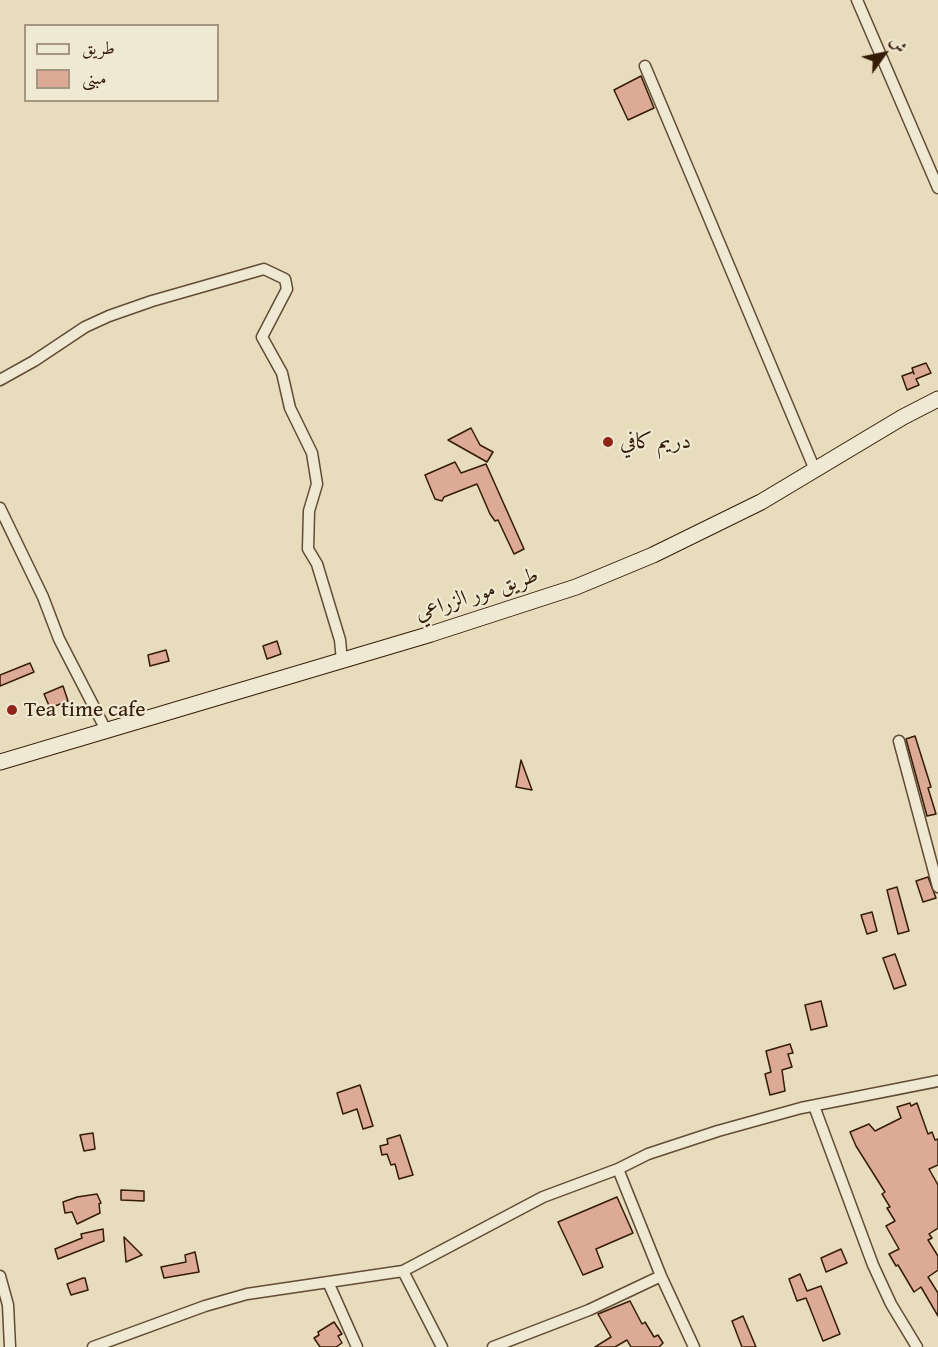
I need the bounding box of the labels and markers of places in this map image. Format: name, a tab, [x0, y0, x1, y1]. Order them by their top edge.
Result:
place label: دريم كافي	[620, 429, 691, 455]
marker: دريم كافي	[601, 435, 615, 449]
place label: Tea time cafe	[24, 697, 146, 723]
marker: Tea time cafe	[5, 703, 19, 717]

